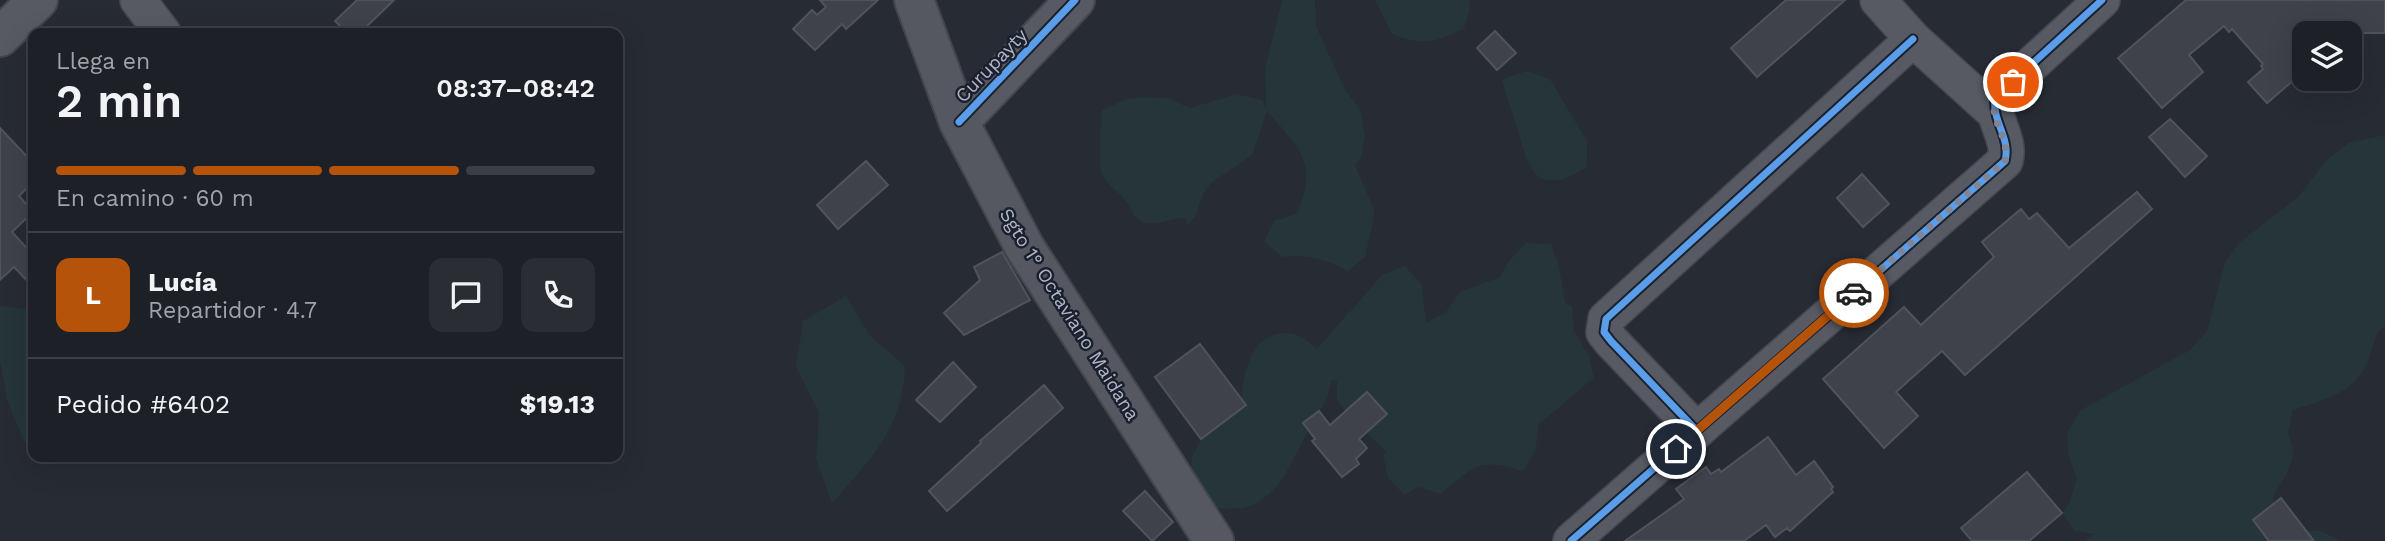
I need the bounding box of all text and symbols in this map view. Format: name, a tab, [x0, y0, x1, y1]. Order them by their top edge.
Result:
map controls	[2292, 21, 2362, 91]
button: layers	[2292, 21, 2362, 91]
street label: Curupayty	[950, 23, 1032, 107]
text: Llega en	[56, 48, 150, 75]
pin	[1983, 52, 2043, 112]
icon: bag	[1994, 63, 2032, 101]
text: 08:37–08:42	[436, 73, 595, 103]
text: 2 min	[56, 74, 182, 128]
text: En camino · 60 m	[56, 185, 254, 212]
street label: Sgto 1° Octaviano Maidana	[995, 204, 1145, 425]
button: chat	[429, 258, 503, 332]
button: phone	[521, 258, 595, 332]
courier	[1819, 258, 1889, 328]
text: Lucía	[148, 267, 217, 297]
icon: car	[1835, 274, 1873, 312]
text: L	[85, 280, 101, 310]
text: Repartidor · 4.7	[148, 297, 317, 324]
text: Pedido #6402	[56, 389, 230, 419]
text: $19.13	[520, 389, 595, 419]
pin	[1646, 419, 1706, 479]
icon: home	[1657, 430, 1695, 468]

